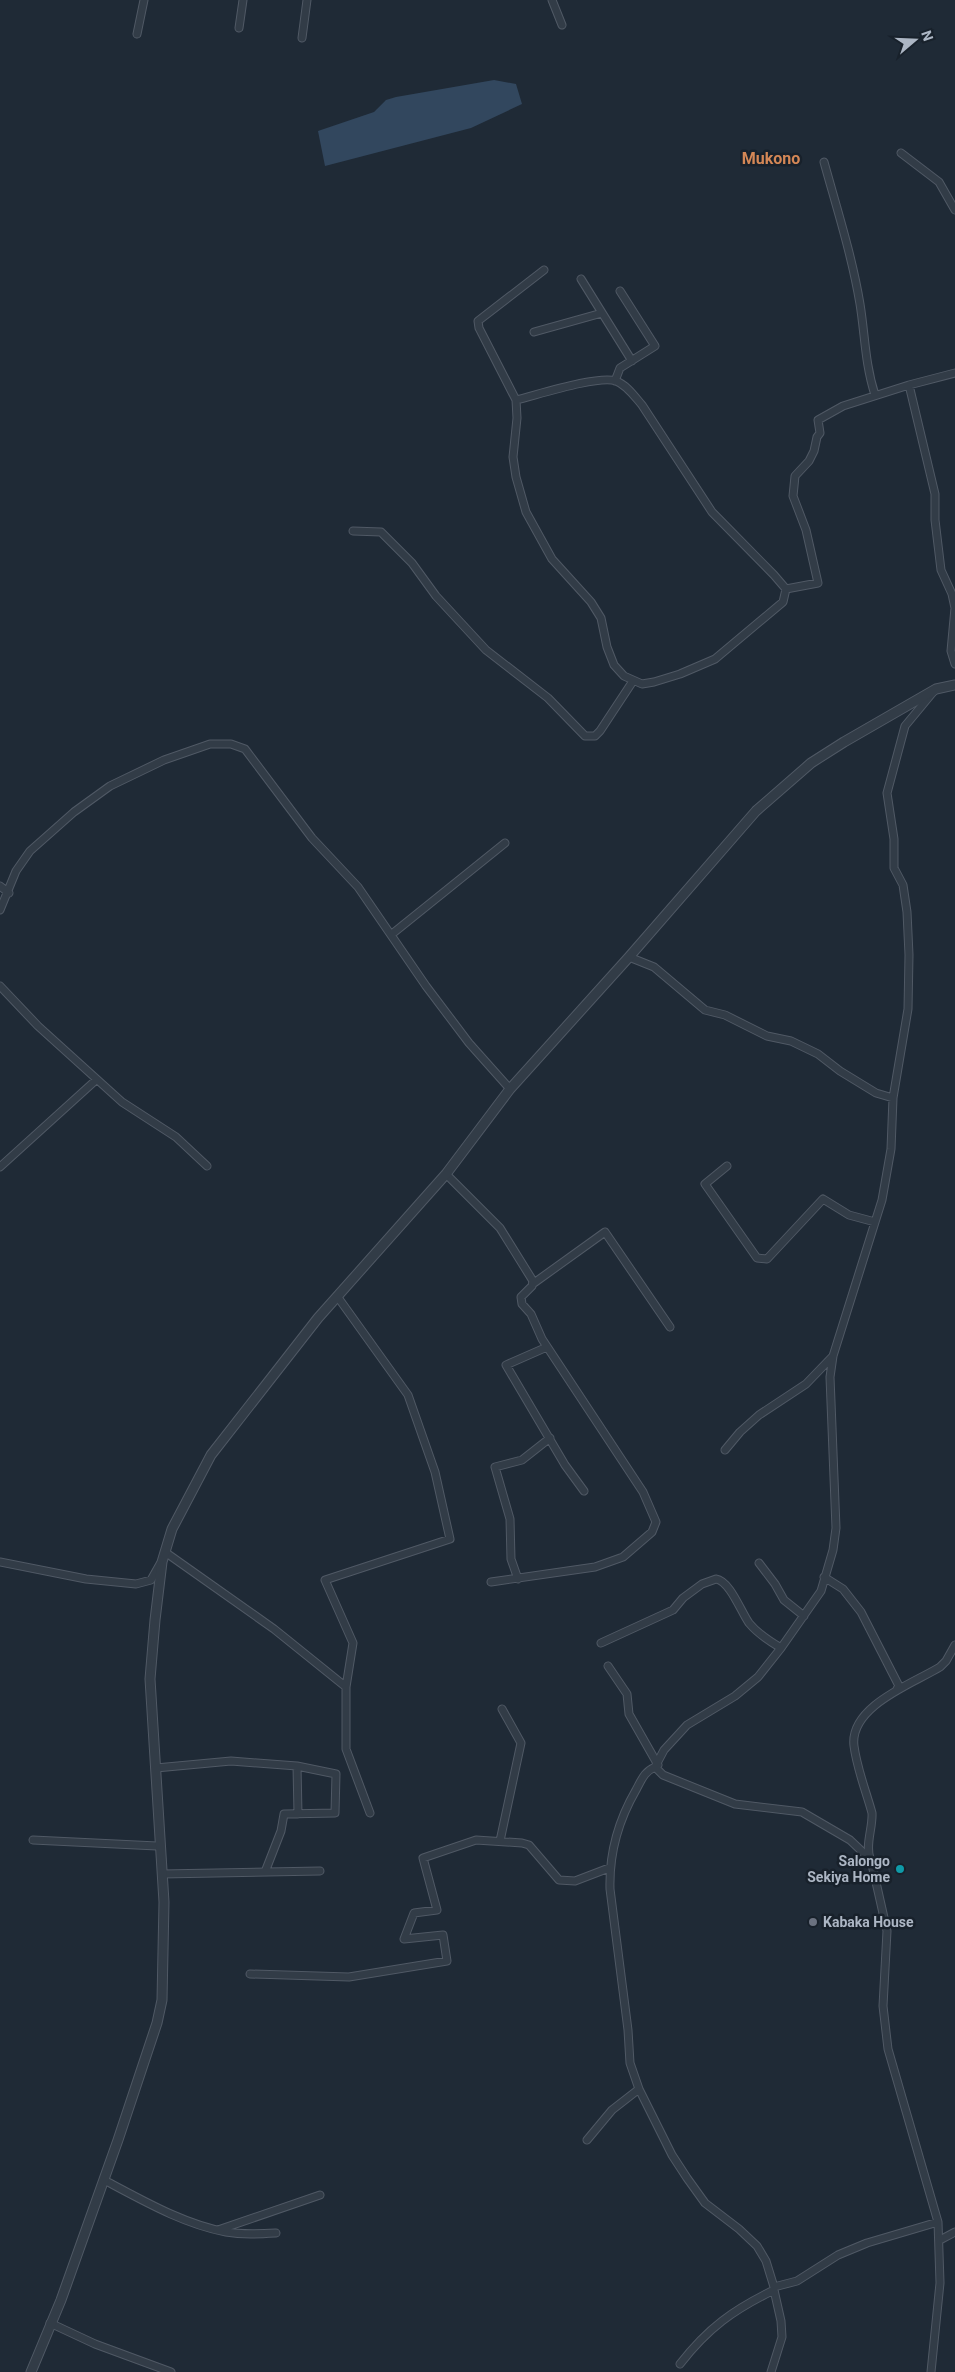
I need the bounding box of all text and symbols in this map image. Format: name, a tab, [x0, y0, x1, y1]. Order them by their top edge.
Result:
north arrow	[890, 15, 940, 65]
text: N	[918, 28, 936, 43]
district label: Mukono	[742, 149, 800, 168]
place label: Salongo Sekiya Home	[807, 1853, 890, 1885]
marker: Salongo Sekiya Home	[894, 1863, 906, 1875]
place label: Kabaka House	[823, 1914, 914, 1930]
marker: Kabaka House	[807, 1916, 819, 1928]

